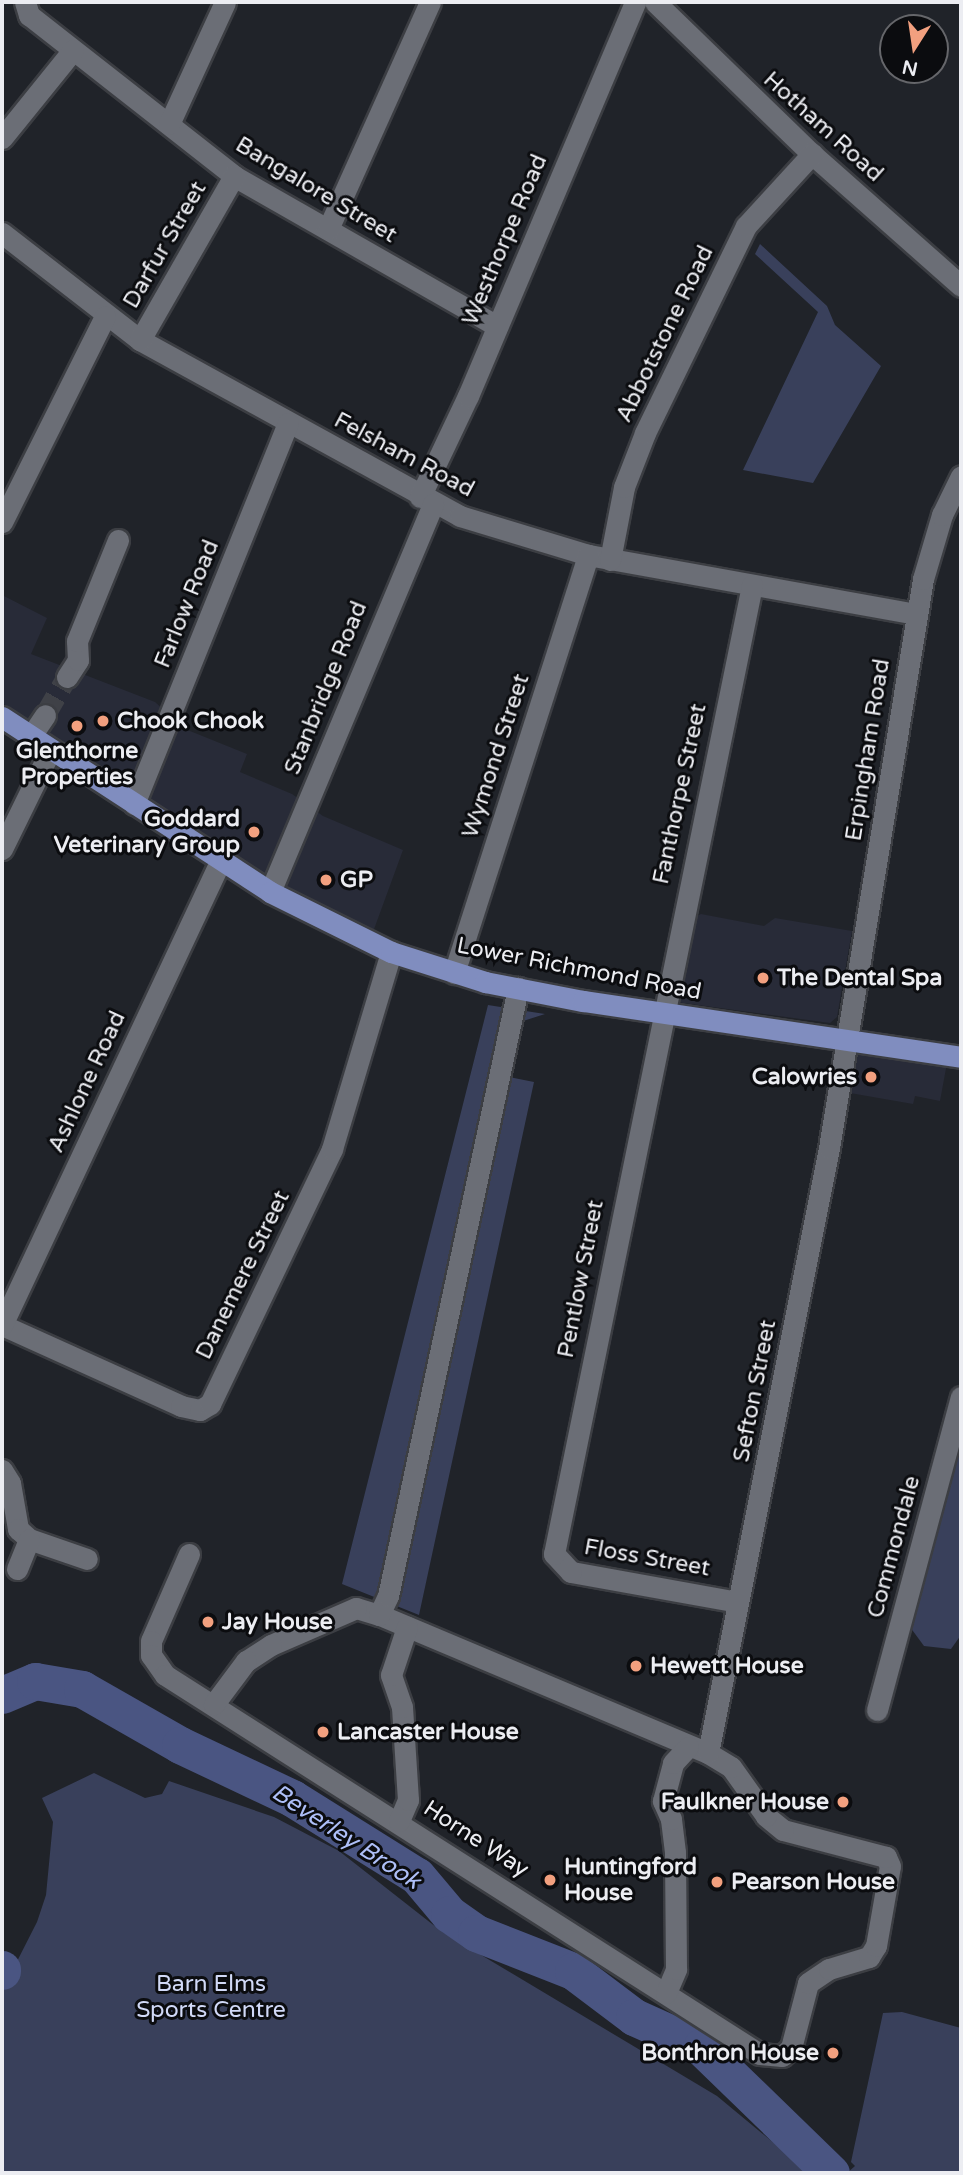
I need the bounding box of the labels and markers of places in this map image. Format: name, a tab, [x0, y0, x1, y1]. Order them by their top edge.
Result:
place label: Chook Chook	[117, 707, 264, 735]
marker: Chook Chook	[95, 713, 111, 729]
marker: Glenthorne Properties	[69, 718, 85, 734]
place label: Glenthorne Properties	[16, 737, 138, 791]
place label: Goddard Veterinary Group	[54, 805, 240, 859]
marker: Goddard Veterinary Group	[246, 824, 262, 840]
place label: GP	[340, 866, 373, 894]
marker: GP	[318, 872, 334, 888]
place label: The Dental Spa	[777, 964, 942, 992]
marker: The Dental Spa	[755, 970, 771, 986]
place label: Calowries	[752, 1063, 857, 1091]
marker: Calowries	[863, 1069, 879, 1085]
place label: Jay House	[222, 1608, 333, 1636]
marker: Jay House	[200, 1614, 216, 1630]
place label: Hewett House	[650, 1652, 804, 1680]
marker: Hewett House	[628, 1658, 644, 1674]
place label: Lancaster House	[337, 1718, 519, 1746]
marker: Lancaster House	[315, 1724, 331, 1740]
place label: Faulkner House	[661, 1788, 829, 1816]
marker: Faulkner House	[835, 1794, 851, 1810]
place label: Huntingford House	[564, 1853, 697, 1907]
place label: Pearson House	[731, 1868, 895, 1896]
marker: Huntingford House	[542, 1872, 558, 1888]
marker: Pearson House	[709, 1874, 725, 1890]
place label: Bonthron House	[641, 2039, 819, 2067]
marker: Bonthron House	[825, 2045, 841, 2061]

